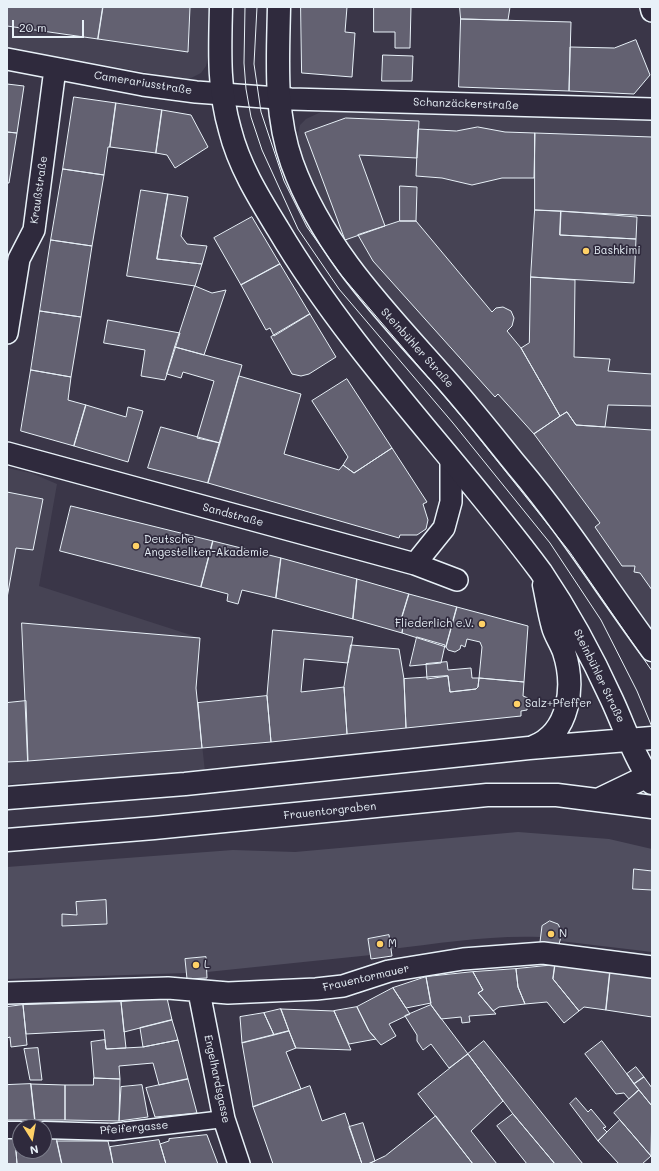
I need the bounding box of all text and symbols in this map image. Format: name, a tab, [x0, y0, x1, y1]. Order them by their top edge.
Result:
scale bar	[14, 12, 86, 38]
text: 20 m	[19, 19, 47, 35]
street label: Camerariusstraße	[93, 69, 193, 97]
street label: Schanzäckerstraße	[413, 96, 519, 112]
street label: Kraußstraße	[28, 155, 50, 225]
place label: Bashkimi	[594, 244, 641, 258]
marker: Bashkimi	[581, 246, 591, 256]
street label: Steinbühler Straße	[378, 306, 456, 390]
street label: Sandstraße	[201, 501, 265, 529]
place label: Deutsche Angestellten-Akademie	[144, 533, 269, 559]
marker: Deutsche Angestellten-Akademie	[131, 541, 141, 551]
place label: Fliederlich e.V.	[395, 617, 474, 631]
marker: Fliederlich e.V.	[477, 619, 487, 629]
street label: Steinbühler Straße	[571, 627, 627, 725]
place label: Salz+Pfeffer	[525, 697, 592, 711]
marker: Salz+Pfeffer	[512, 699, 522, 709]
street label: Frauentorgraben	[283, 800, 377, 822]
place label: N	[559, 927, 567, 941]
marker: N	[546, 929, 556, 939]
place label: M	[388, 937, 397, 951]
marker: M	[375, 939, 385, 949]
place label: L	[204, 958, 210, 972]
marker: L	[191, 960, 201, 970]
street label: Frauentormauer	[321, 962, 411, 994]
street label: Engelhardsgasse	[201, 1034, 233, 1124]
street label: Pfeifergasse	[99, 1118, 169, 1138]
north arrow	[12, 1119, 52, 1159]
text: N	[29, 1142, 40, 1158]

